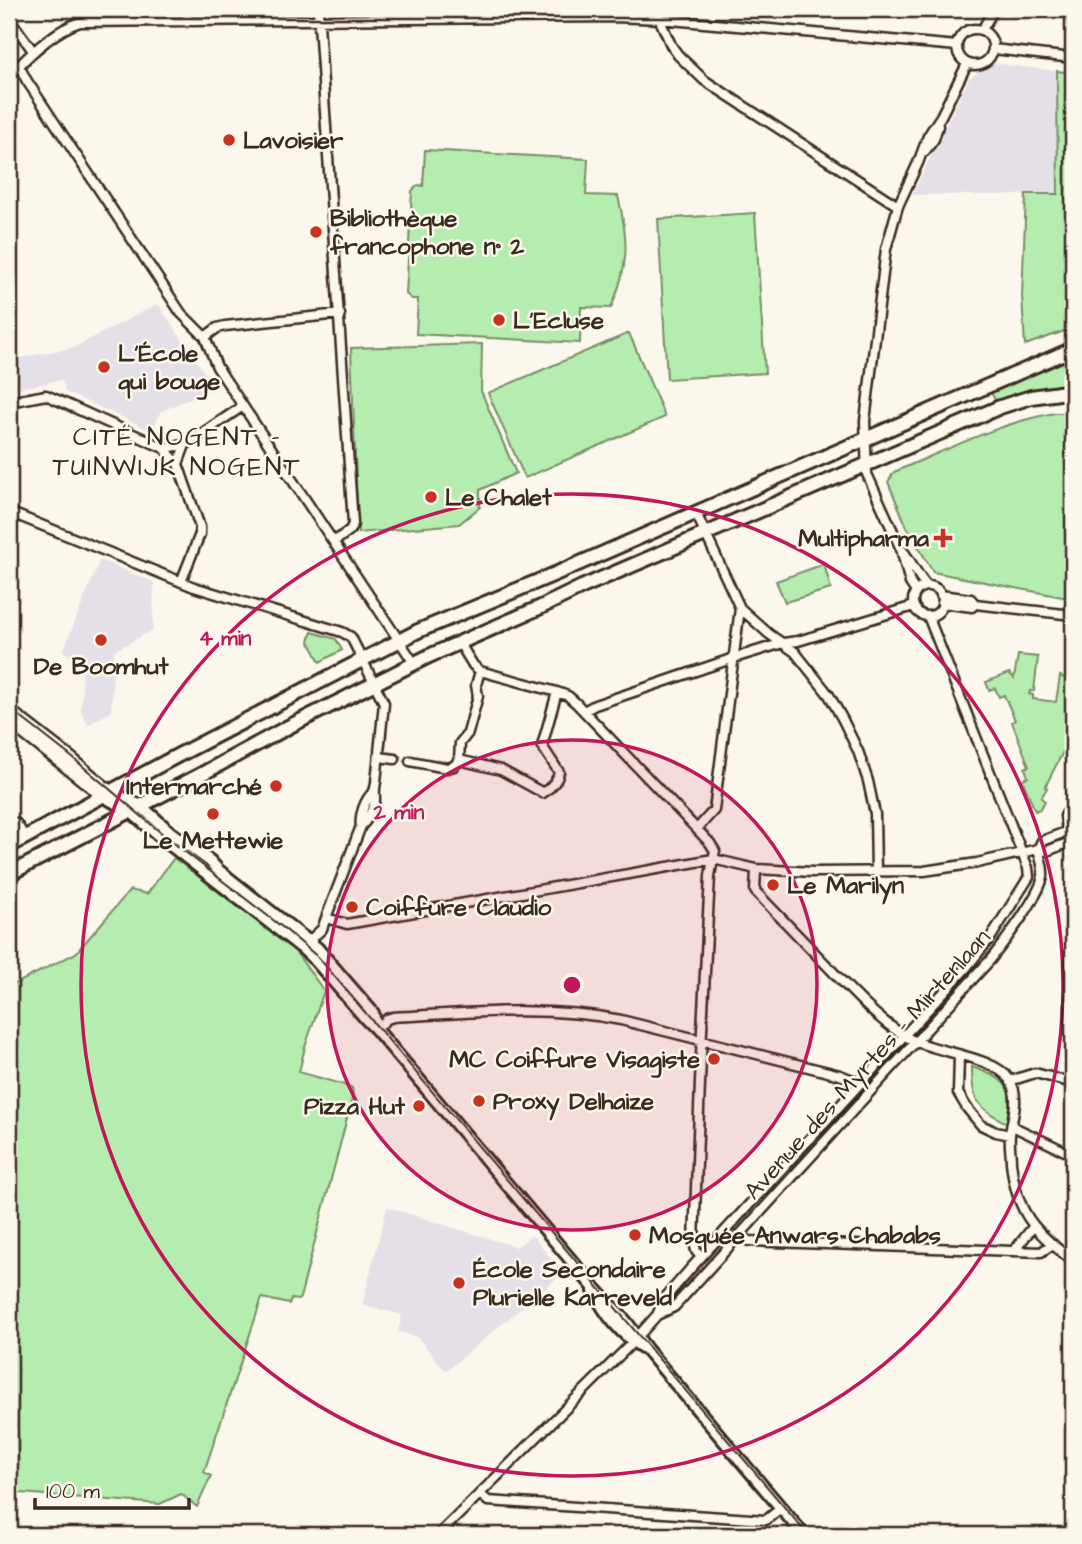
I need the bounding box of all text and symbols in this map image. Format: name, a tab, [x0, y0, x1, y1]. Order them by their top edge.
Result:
place label: Lavoisier	[243, 124, 344, 158]
marker: Lavoisier	[221, 132, 237, 148]
place label: Bibliothèque francophone n° 2	[329, 202, 525, 264]
marker: Bibliothèque francophone n° 2	[308, 224, 324, 240]
place label: L'Ecluse	[513, 304, 604, 338]
marker: L'Ecluse	[491, 312, 507, 328]
place label: L'École qui bouge	[118, 337, 220, 400]
marker: L'École qui bouge	[96, 359, 112, 375]
district label: CITÉ NOGENT - TUINWIJK NOGENT	[53, 419, 301, 485]
place label: Le Chalet	[445, 481, 552, 515]
marker: Le Chalet	[423, 489, 439, 505]
place label: Multipharma	[798, 522, 930, 556]
marker: Multipharma	[935, 530, 951, 546]
text: 4 min	[199, 624, 252, 653]
marker: De Boomhut	[93, 632, 109, 648]
place label: De Boomhut	[34, 650, 169, 684]
place label: Intermarché	[126, 770, 262, 804]
marker: Intermarché	[268, 778, 284, 794]
text: 2 min	[373, 798, 425, 827]
marker: Le Mettewie	[205, 806, 221, 822]
place label: Le Mettewie	[143, 824, 283, 858]
place label: Le Marilyn	[787, 869, 904, 905]
marker: Le Marilyn	[765, 877, 781, 893]
place label: Coiffure Claudio	[366, 891, 552, 925]
marker: Coiffure Claudio	[344, 899, 360, 915]
street label: Avenue des Myrtes - Mirtenlaan	[737, 922, 999, 1208]
centre of rings	[560, 973, 584, 997]
place label: MC Coiffure Visagiste	[449, 1043, 700, 1078]
marker: MC Coiffure Visagiste	[706, 1051, 722, 1067]
place label: Proxy Delhaize	[493, 1085, 654, 1121]
place label: Pizza Hut	[304, 1090, 405, 1124]
marker: Proxy Delhaize	[471, 1093, 487, 1109]
marker: Pizza Hut	[411, 1098, 427, 1114]
place label: Mosquée Anwars Chababs	[649, 1219, 941, 1253]
marker: Mosquée Anwars Chababs	[627, 1227, 643, 1243]
place label: École Secondaire Plurielle Karreveld	[473, 1253, 673, 1315]
marker: École Secondaire Plurielle Karreveld	[451, 1275, 467, 1291]
scale bar	[35, 1467, 189, 1511]
text: 100 m	[46, 1477, 101, 1506]

